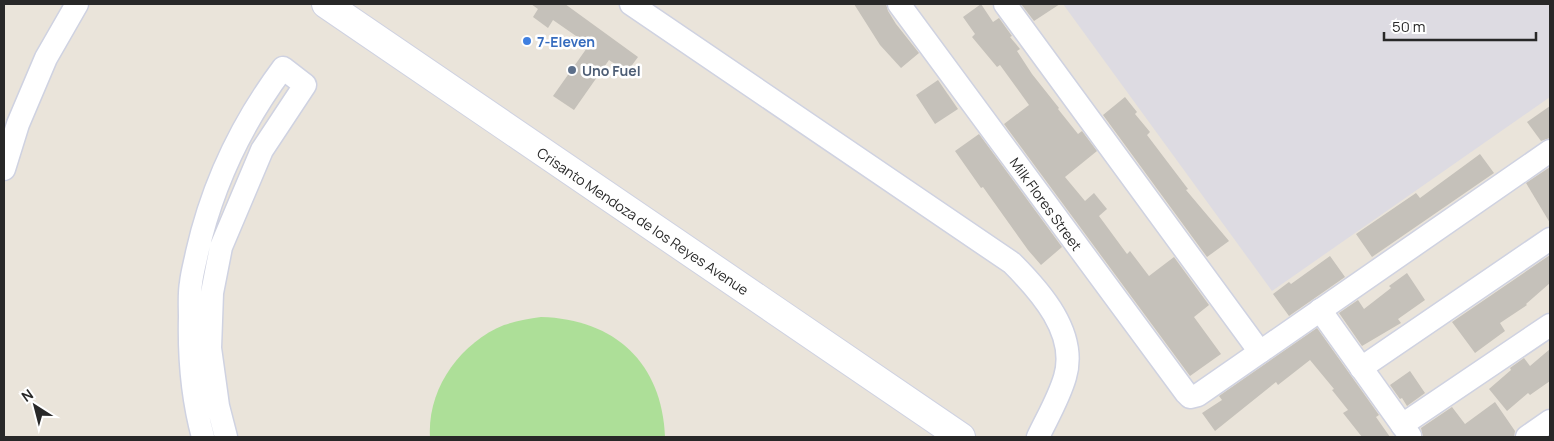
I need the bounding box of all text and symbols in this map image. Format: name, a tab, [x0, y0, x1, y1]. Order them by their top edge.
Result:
scale bar	[1384, 10, 1536, 42]
text: 50 m	[1392, 16, 1426, 37]
place label: 7-Eleven	[537, 32, 595, 51]
marker: 7-Eleven	[521, 35, 533, 47]
place label: Uno Fuel	[582, 61, 641, 80]
marker: Uno Fuel	[566, 64, 578, 76]
street label: Crisanto Mendoza de los Reyes Avenue	[534, 143, 752, 299]
street label: Milk Flores Street	[1006, 154, 1087, 255]
north arrow	[10, 381, 60, 431]
text: N	[17, 384, 37, 406]

